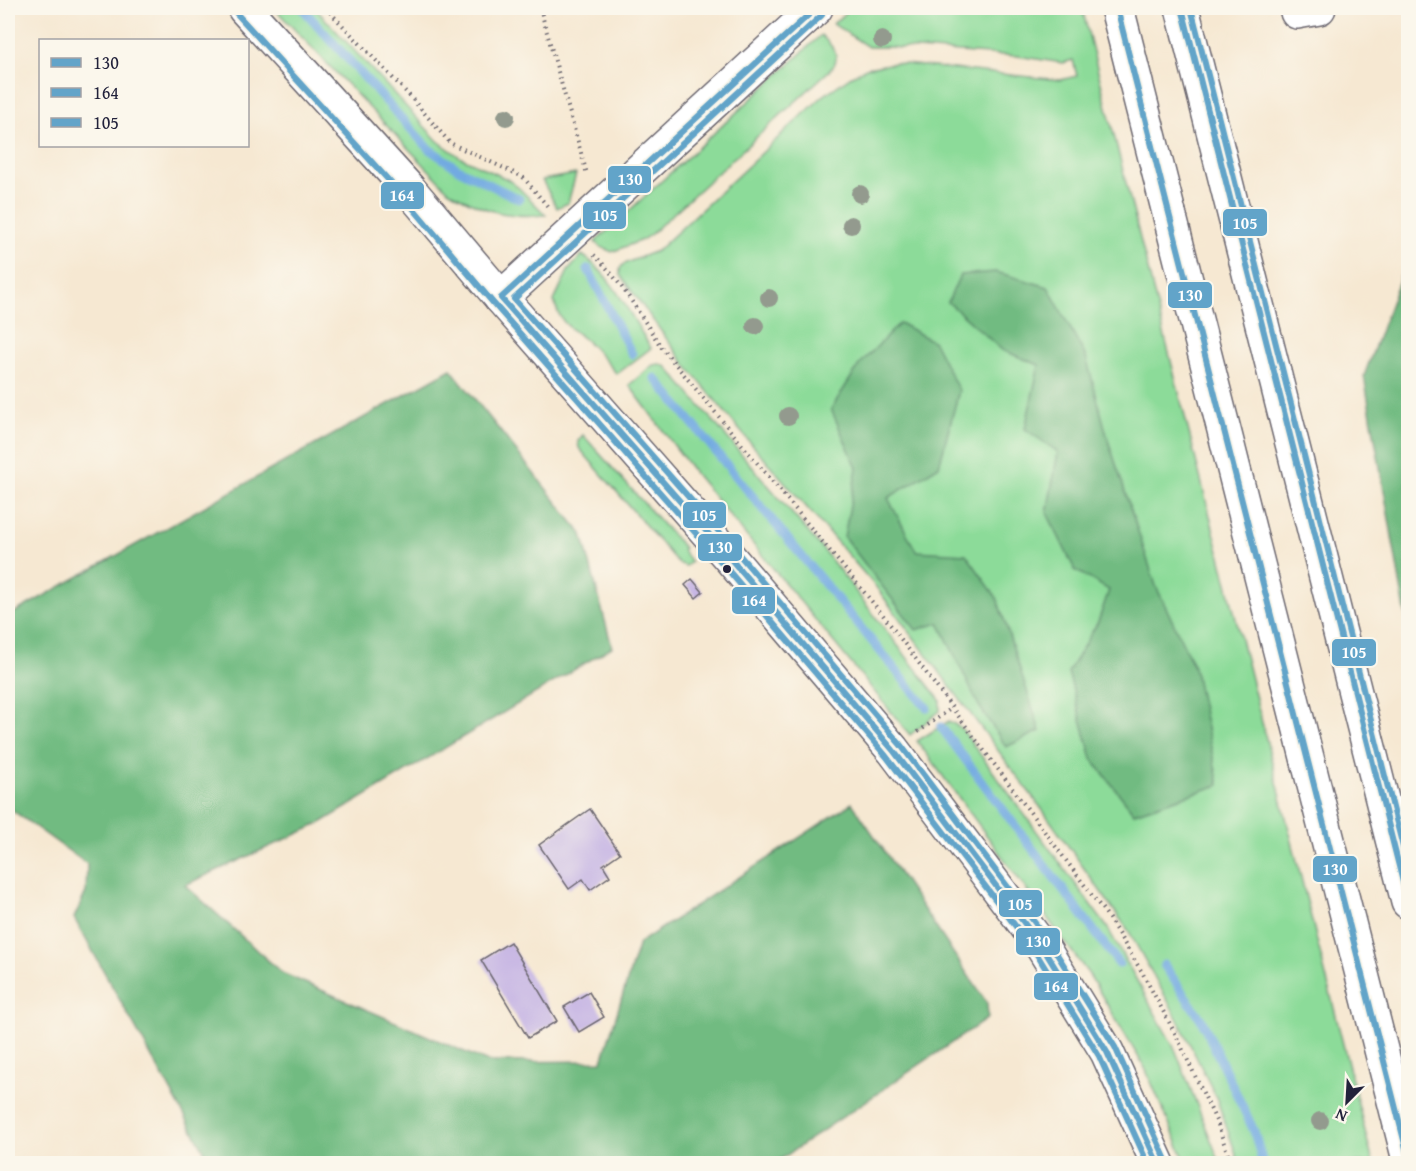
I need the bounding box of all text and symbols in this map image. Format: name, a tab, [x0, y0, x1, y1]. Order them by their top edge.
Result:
legend	[39, 39, 249, 147]
text: 130	[93, 49, 119, 76]
text: 164	[93, 79, 119, 106]
text: 105	[93, 109, 119, 136]
line badge: 130	[607, 165, 652, 194]
text: 130	[618, 167, 642, 191]
line badge: 164	[380, 181, 425, 210]
text: 164	[390, 183, 414, 207]
line badge: 105	[582, 201, 627, 230]
text: 105	[593, 203, 617, 227]
line badge: 105	[1222, 208, 1268, 237]
text: 105	[1233, 211, 1257, 235]
line badge: 130	[1167, 281, 1213, 309]
text: 130	[1178, 283, 1202, 307]
line badge: 105	[682, 501, 727, 529]
text: 105	[692, 503, 716, 527]
line badge: 130	[697, 533, 743, 562]
text: 130	[708, 535, 732, 559]
unlabelled marker	[721, 563, 733, 575]
line badge: 164	[731, 586, 776, 615]
text: 164	[742, 588, 766, 612]
line badge: 105	[1331, 638, 1377, 667]
text: 105	[1342, 640, 1366, 664]
line badge: 130	[1312, 855, 1358, 883]
text: 130	[1323, 857, 1347, 881]
line badge: 105	[998, 889, 1043, 918]
text: 105	[1008, 892, 1032, 916]
line badge: 130	[1015, 927, 1061, 956]
text: 130	[1026, 929, 1050, 953]
line badge: 164	[1033, 972, 1079, 1001]
text: 164	[1044, 974, 1068, 998]
north arrow	[1317, 1072, 1377, 1132]
text: N	[1331, 1102, 1351, 1129]

